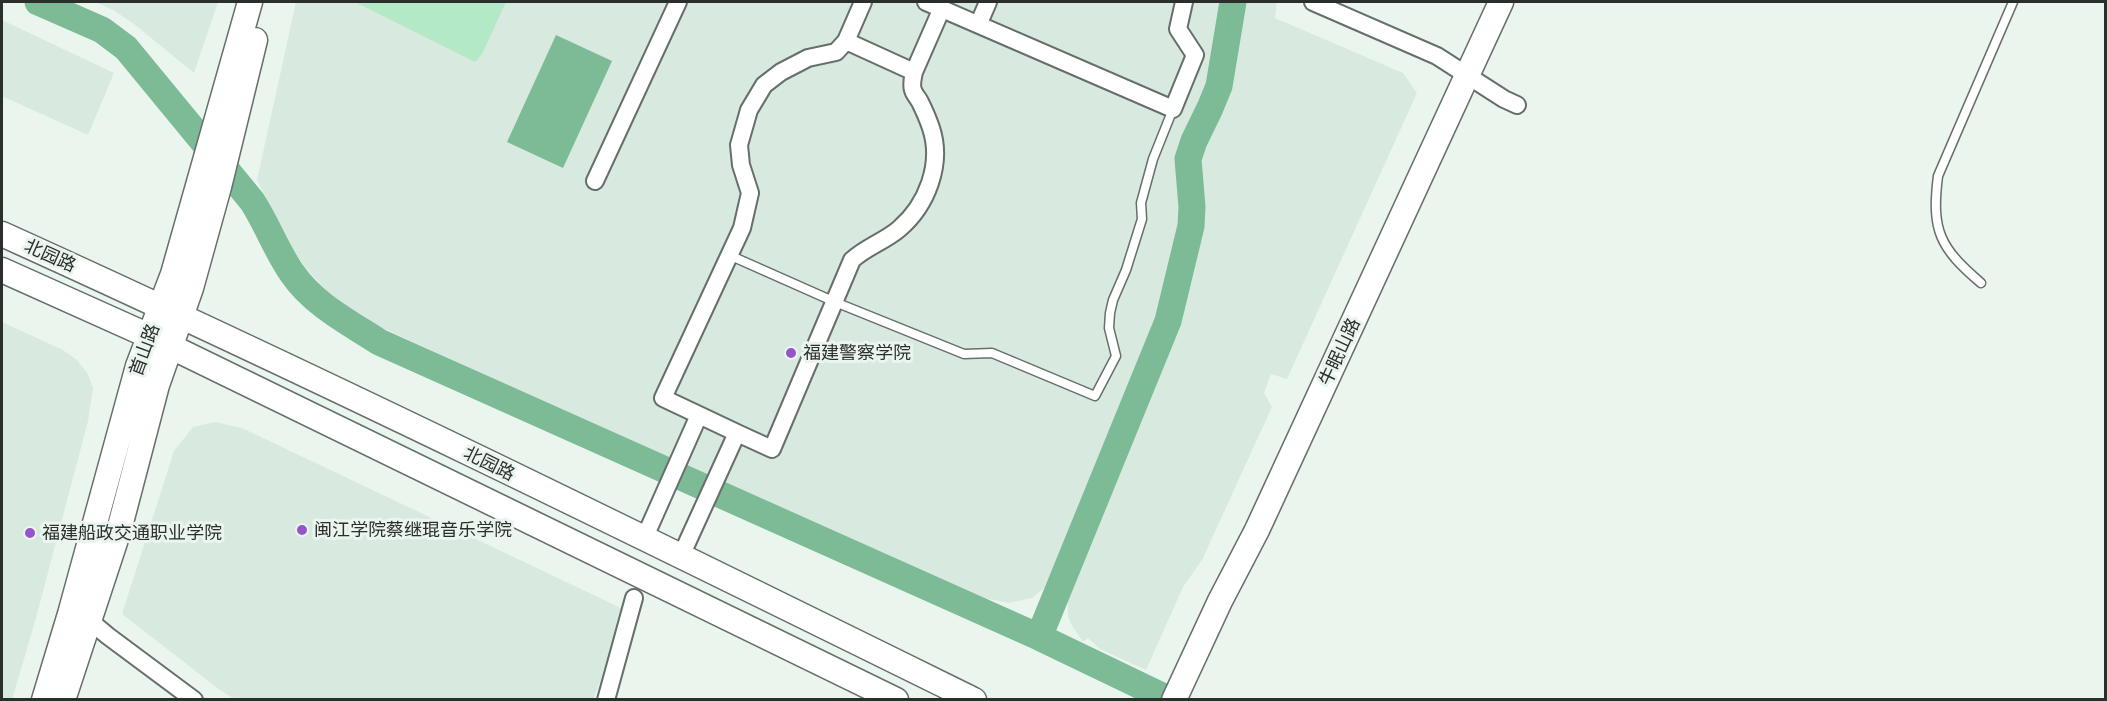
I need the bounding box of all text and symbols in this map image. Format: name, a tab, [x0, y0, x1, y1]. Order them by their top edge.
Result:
street label: 北园路	[21, 235, 79, 277]
street label: 牛眠山路	[1315, 315, 1365, 389]
street label: 首山路	[126, 321, 164, 379]
place label: 福建警察学院	[803, 342, 911, 364]
marker: 福建警察学院	[784, 346, 798, 360]
street label: 北园路	[460, 442, 518, 486]
place label: 闽江学院蔡继琨音乐学院	[314, 519, 512, 541]
place label: 福建船政交通职业学院	[42, 522, 222, 544]
marker: 闽江学院蔡继琨音乐学院	[295, 523, 309, 537]
marker: 福建船政交通职业学院	[23, 526, 37, 540]

